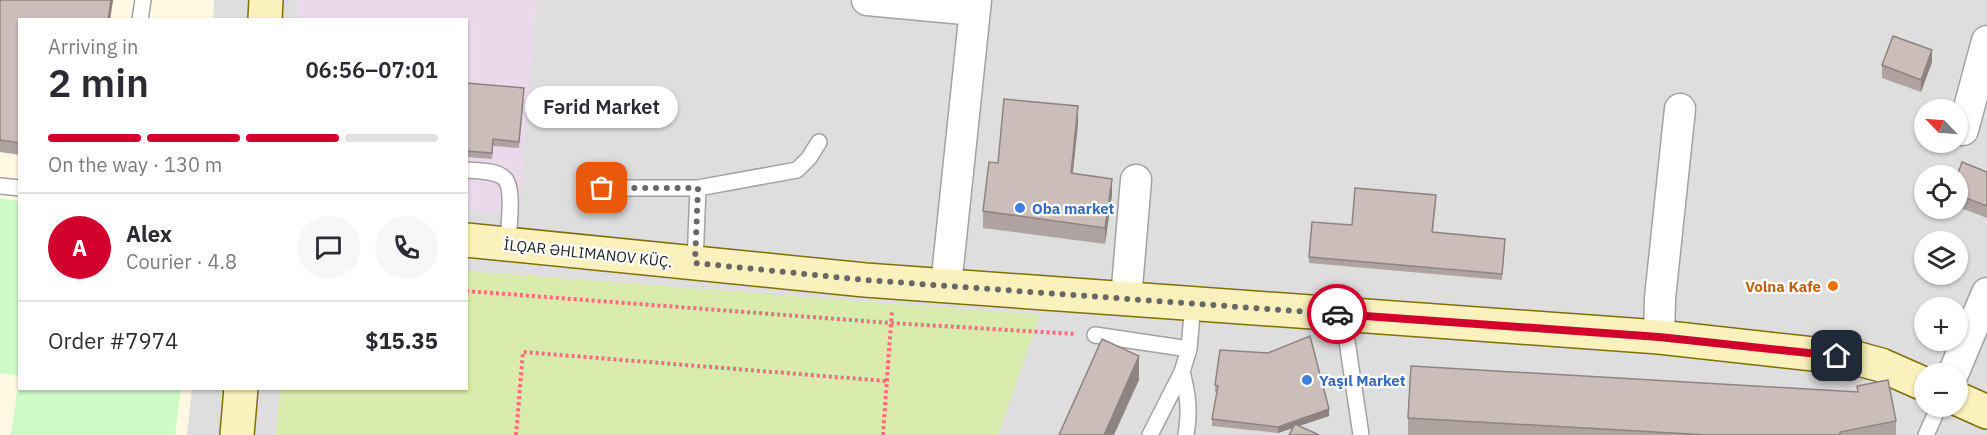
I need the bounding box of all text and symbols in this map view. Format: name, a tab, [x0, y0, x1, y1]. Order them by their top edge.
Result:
text: Arriving in	[48, 33, 138, 60]
text: 06:56–07:01	[305, 55, 438, 84]
text: 2 min	[48, 57, 149, 108]
callout: Fərid Market	[526, 86, 678, 128]
text: Fərid Market	[543, 93, 660, 120]
north arrow	[1914, 99, 1968, 153]
map controls	[1914, 99, 1968, 417]
text: On the way · 130 m	[48, 151, 222, 178]
pin	[576, 162, 627, 213]
button: locate	[1914, 165, 1968, 219]
icon: bag	[585, 171, 618, 204]
place label: Oba market	[1032, 199, 1115, 218]
marker: Oba market	[1013, 201, 1027, 215]
button: chat	[297, 216, 360, 279]
button: phone	[375, 216, 438, 279]
text: Alex	[126, 219, 172, 248]
button: layers	[1914, 231, 1968, 285]
text: A	[72, 233, 87, 262]
street label: İLQAR ƏHLIMANOV KÜÇ.	[503, 235, 673, 271]
text: Courier · 4.8	[126, 248, 237, 275]
place label: Volna Kafe	[1745, 277, 1821, 296]
marker: Volna Kafe	[1826, 279, 1840, 293]
courier	[1307, 284, 1367, 344]
button: +	[1914, 297, 1968, 351]
icon: car	[1321, 298, 1354, 331]
text: Order #7974	[48, 326, 178, 355]
text: $15.35	[365, 326, 438, 355]
pin	[1811, 330, 1862, 381]
icon: home	[1820, 339, 1853, 372]
button: −	[1914, 363, 1968, 417]
place label: Yaşıl Market	[1319, 371, 1406, 390]
marker: Yaşıl Market	[1300, 373, 1314, 387]

